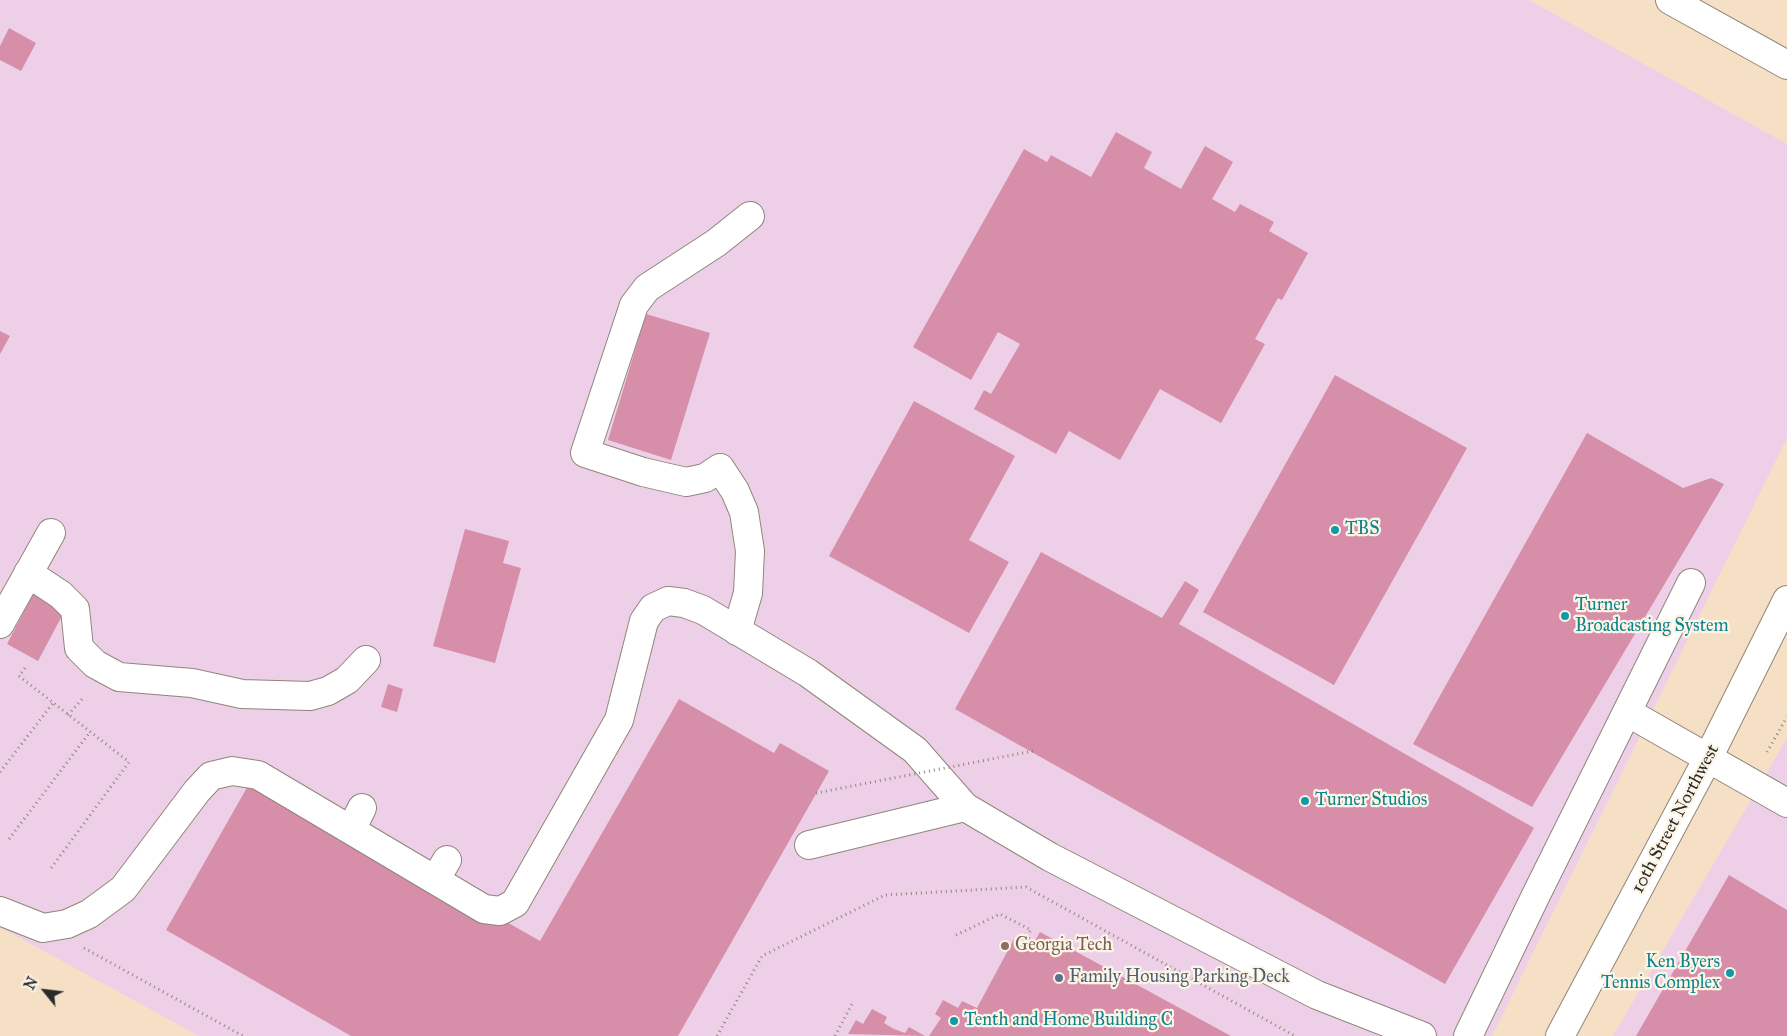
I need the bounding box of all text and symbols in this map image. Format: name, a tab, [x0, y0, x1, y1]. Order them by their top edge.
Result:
place label: TBS	[1345, 519, 1380, 541]
marker: TBS	[1329, 524, 1341, 536]
place label: Turner Broadcasting System	[1575, 595, 1729, 638]
marker: Turner Broadcasting System	[1559, 610, 1571, 622]
street label: 10th Street Northwest	[1628, 741, 1724, 897]
place label: Turner Studios	[1315, 790, 1427, 812]
marker: Turner Studios	[1299, 795, 1311, 807]
place label: Georgia Tech	[1015, 935, 1112, 957]
marker: Georgia Tech	[999, 940, 1011, 952]
place label: Ken Byers Tennis Complex	[1601, 952, 1720, 994]
north arrow	[20, 966, 70, 1016]
place label: Family Housing Parking Deck	[1069, 967, 1290, 989]
marker: Ken Byers Tennis Complex	[1724, 967, 1736, 979]
marker: Family Housing Parking Deck	[1053, 972, 1065, 984]
text: N	[21, 974, 42, 993]
place label: Tenth and Home Building C	[964, 1010, 1173, 1032]
marker: Tenth and Home Building C	[948, 1015, 960, 1027]

